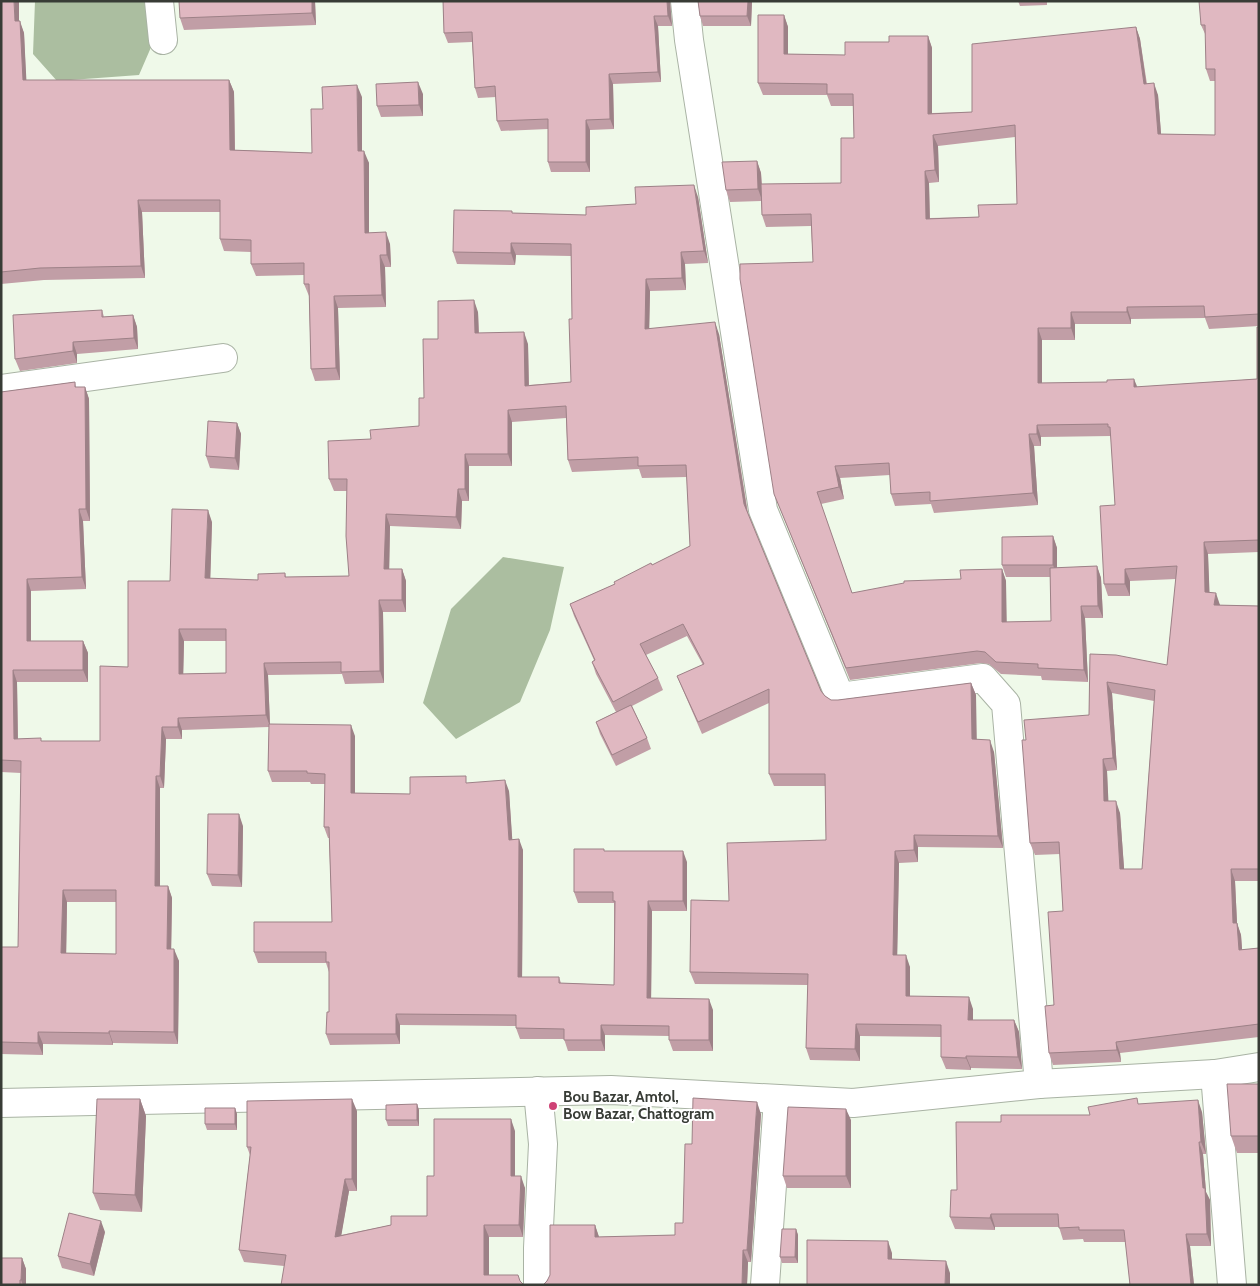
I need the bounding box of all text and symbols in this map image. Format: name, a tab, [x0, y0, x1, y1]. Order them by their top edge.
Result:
place label: Bou Bazar, Amtol, Bow Bazar, Chattogram	[563, 1088, 714, 1123]
marker: Bou Bazar, Amtol, Bow Bazar, Chattogram	[547, 1100, 559, 1112]

